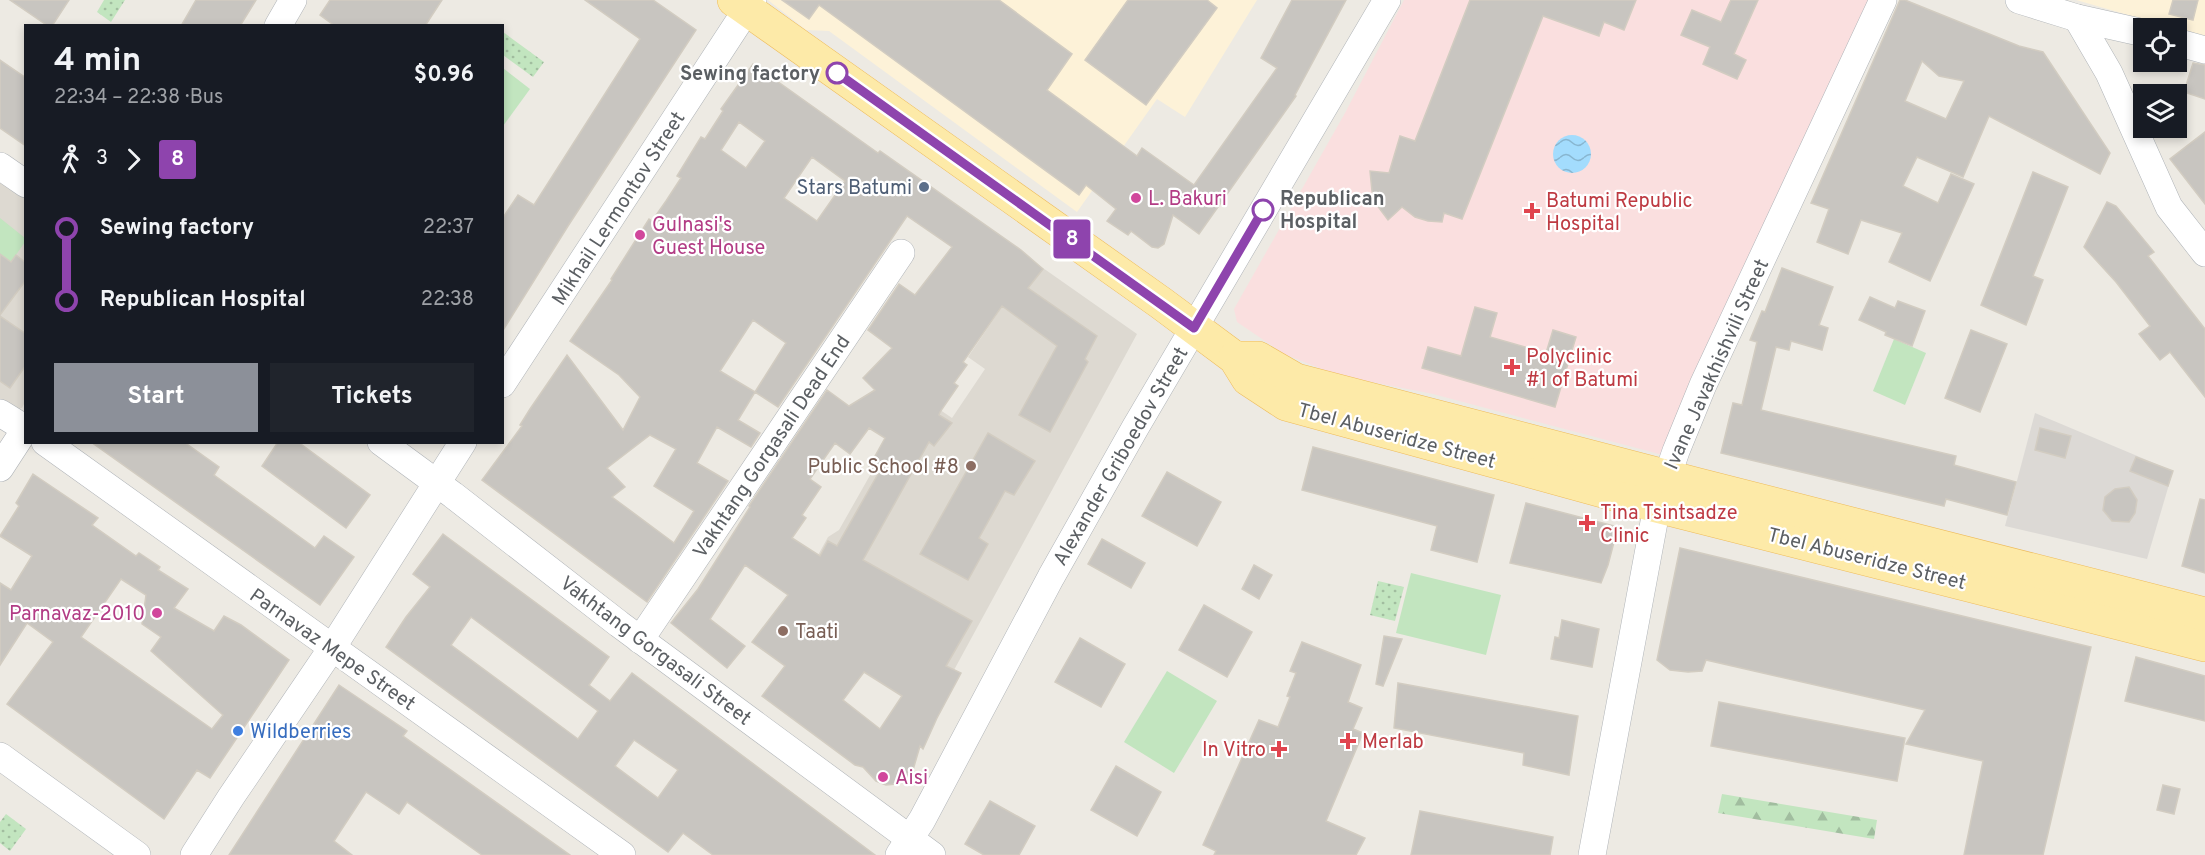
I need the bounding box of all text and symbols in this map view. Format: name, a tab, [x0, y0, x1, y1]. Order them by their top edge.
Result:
map controls	[2133, 18, 2187, 138]
button: locate	[2133, 18, 2187, 72]
text: 4 min	[54, 41, 141, 83]
text: $0.96	[414, 62, 474, 89]
place label: Sewing factory	[680, 62, 820, 88]
marker: Sewing factory	[826, 62, 848, 84]
button: layers	[2133, 84, 2187, 138]
text: 22:34 – 22:38 · Bus	[54, 85, 223, 111]
street label: Mikhail Lermontov Street	[547, 107, 692, 311]
icon: walk	[54, 143, 87, 176]
icon: forward	[117, 143, 150, 176]
text: 3	[96, 146, 108, 172]
text: 8	[171, 146, 184, 173]
place label: Stars Batumi	[796, 176, 912, 202]
marker: Stars Batumi	[917, 180, 931, 194]
place label: L. Bakuri	[1148, 187, 1227, 213]
place label: Republican Hospital	[1280, 187, 1385, 236]
place label: Batumi Republic Hospital	[1546, 189, 1693, 238]
marker: L. Bakuri	[1129, 191, 1143, 205]
marker: Republican Hospital	[1252, 199, 1274, 221]
marker: Batumi Republic Hospital	[1523, 202, 1541, 220]
place label: Gulnasi's Guest House	[652, 213, 765, 262]
text: Sewing factory	[100, 215, 254, 242]
text: 22:37	[423, 215, 474, 241]
line badge: 8	[1052, 220, 1092, 258]
text: 8	[1065, 226, 1079, 253]
marker: Gulnasi's Guest House	[633, 228, 647, 242]
street label: Ivane Javakhishvili Street	[1660, 255, 1776, 474]
text: Republican Hospital	[100, 287, 306, 314]
text: 22:38	[421, 287, 474, 313]
street label: Vakhtang Gorgasali Dead End	[688, 331, 857, 564]
street label: Alexander Griboedov Street	[1048, 343, 1195, 571]
place label: Polyclinic #1 of Batumi	[1526, 345, 1638, 394]
marker: Polyclinic #1 of Batumi	[1503, 358, 1521, 376]
button: Start	[54, 363, 258, 432]
button: Tickets	[270, 363, 474, 432]
street label: Tbel Abuseridze Street	[1295, 398, 1498, 476]
place label: Public School #8	[808, 455, 959, 481]
marker: Public School #8	[964, 459, 978, 473]
place label: Tina Tsintsadze Clinic	[1600, 501, 1737, 550]
marker: Tina Tsintsadze Clinic	[1578, 514, 1596, 532]
street label: Tbel Abuseridze Street	[1765, 523, 1969, 597]
street label: Vakhtang Gorgasali Street	[554, 571, 756, 732]
street label: Parnavaz Mepe Street	[244, 584, 420, 718]
place label: Parnavaz-2010	[9, 602, 145, 628]
marker: Parnavaz-2010	[150, 606, 164, 620]
place label: Taati	[795, 620, 838, 646]
marker: Taati	[776, 624, 790, 638]
place label: Wildberries	[250, 720, 351, 746]
marker: Wildberries	[231, 724, 245, 738]
place label: Merlab	[1362, 730, 1424, 756]
marker: Merlab	[1339, 732, 1357, 750]
place label: In Vitro	[1202, 738, 1266, 764]
marker: In Vitro	[1270, 740, 1288, 758]
place label: Aisi	[895, 766, 928, 792]
marker: Aisi	[876, 770, 890, 784]

